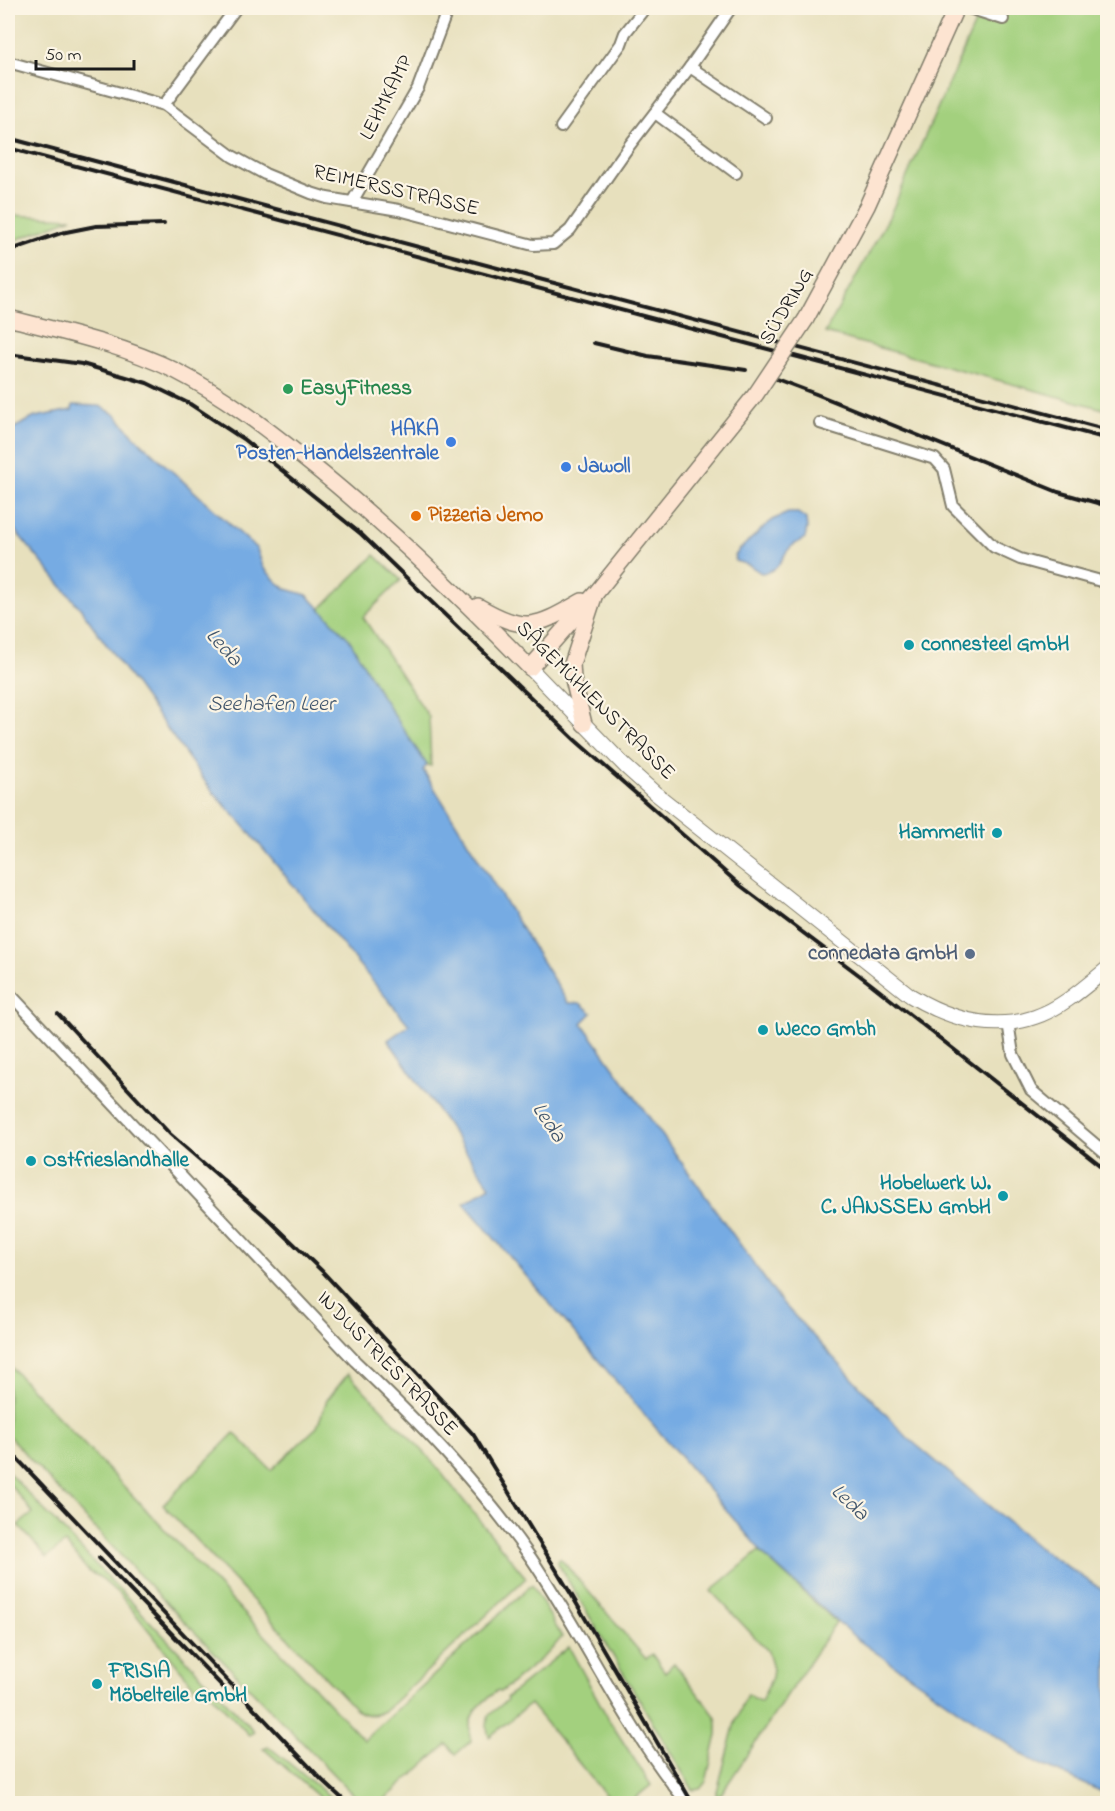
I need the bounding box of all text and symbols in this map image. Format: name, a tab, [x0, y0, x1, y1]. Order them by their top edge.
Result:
scale bar	[36, 33, 134, 71]
text: 50 m	[45, 43, 82, 69]
street label: LEHMKAMP	[353, 50, 421, 146]
street label: REIMERSSTRASSE	[310, 157, 482, 225]
street label: SÜDRING	[752, 263, 822, 351]
place label: EasyFitness	[300, 374, 412, 406]
marker: EasyFitness	[281, 382, 295, 396]
place label: HAKA Posten-Handelszentrale	[236, 415, 440, 469]
marker: HAKA Posten-Handelszentrale	[444, 435, 458, 449]
place label: Jawoll	[578, 452, 631, 482]
marker: Jawoll	[559, 460, 573, 474]
place label: Pizzeria Jemo	[428, 501, 544, 531]
marker: Pizzeria Jemo	[409, 509, 423, 523]
street label: SÄGEMÜHLENSTRASSE	[508, 614, 682, 788]
water label: Leda	[197, 622, 250, 675]
place label: connesteel GmbH	[921, 630, 1069, 660]
marker: connesteel GmbH	[902, 638, 916, 652]
water label: Seehafen Leer	[207, 689, 338, 721]
place label: Hammerlit	[899, 818, 986, 848]
marker: Hammerlit	[990, 826, 1004, 840]
place label: connedata GmbH	[808, 939, 958, 969]
marker: connedata GmbH	[963, 947, 977, 961]
place label: Weco Gmbh	[775, 1015, 876, 1045]
marker: Weco Gmbh	[756, 1023, 770, 1037]
water label: Leda	[523, 1097, 574, 1150]
place label: Ostfrieslandhalle	[43, 1146, 189, 1176]
marker: Ostfrieslandhalle	[24, 1154, 38, 1168]
place label: Hobelwerk W. C. JANSSEN GmbH	[821, 1169, 992, 1223]
marker: Hobelwerk W. C. JANSSEN GmbH	[996, 1189, 1010, 1203]
street label: INDUSTRIESTRASSE	[309, 1284, 465, 1444]
water label: Leda	[823, 1477, 876, 1530]
place label: FRISIA Möbelteile GmbH	[108, 1657, 247, 1711]
marker: FRISIA Möbelteile GmbH	[90, 1677, 104, 1691]

